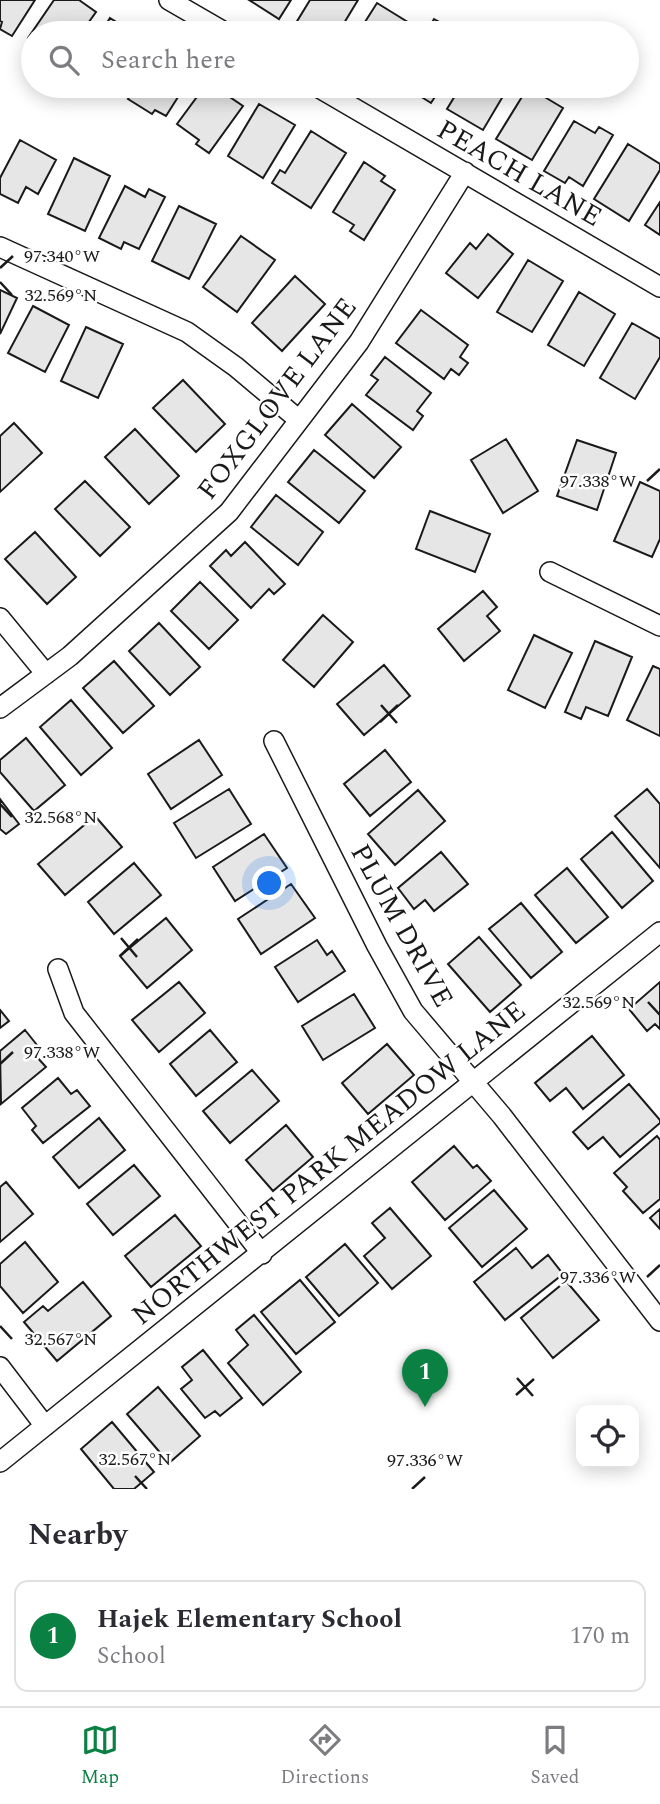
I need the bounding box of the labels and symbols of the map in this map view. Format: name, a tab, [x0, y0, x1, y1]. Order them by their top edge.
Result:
street label: PEACH LANE	[428, 108, 610, 238]
text: 97.340°W	[24, 243, 100, 270]
text: 32.569°N	[25, 282, 97, 309]
street label: FOXGLOVE LANE	[187, 288, 368, 509]
text: 97.338°W	[560, 468, 636, 495]
text: 32.568°N	[25, 804, 97, 831]
street label: PLUM DRIVE	[339, 836, 464, 1015]
your location	[252, 866, 286, 900]
text: 32.569°N	[563, 989, 635, 1016]
street label: NORTHWEST PARK MEADOW LANE	[122, 990, 535, 1336]
text: 97.338°W	[24, 1039, 100, 1066]
text: 97.336°W	[560, 1264, 636, 1291]
text: 32.567°N	[25, 1326, 97, 1353]
pin: 1	[402, 1349, 448, 1407]
text: 32.567°N	[99, 1446, 171, 1473]
text: 97.336°W	[387, 1447, 463, 1474]

